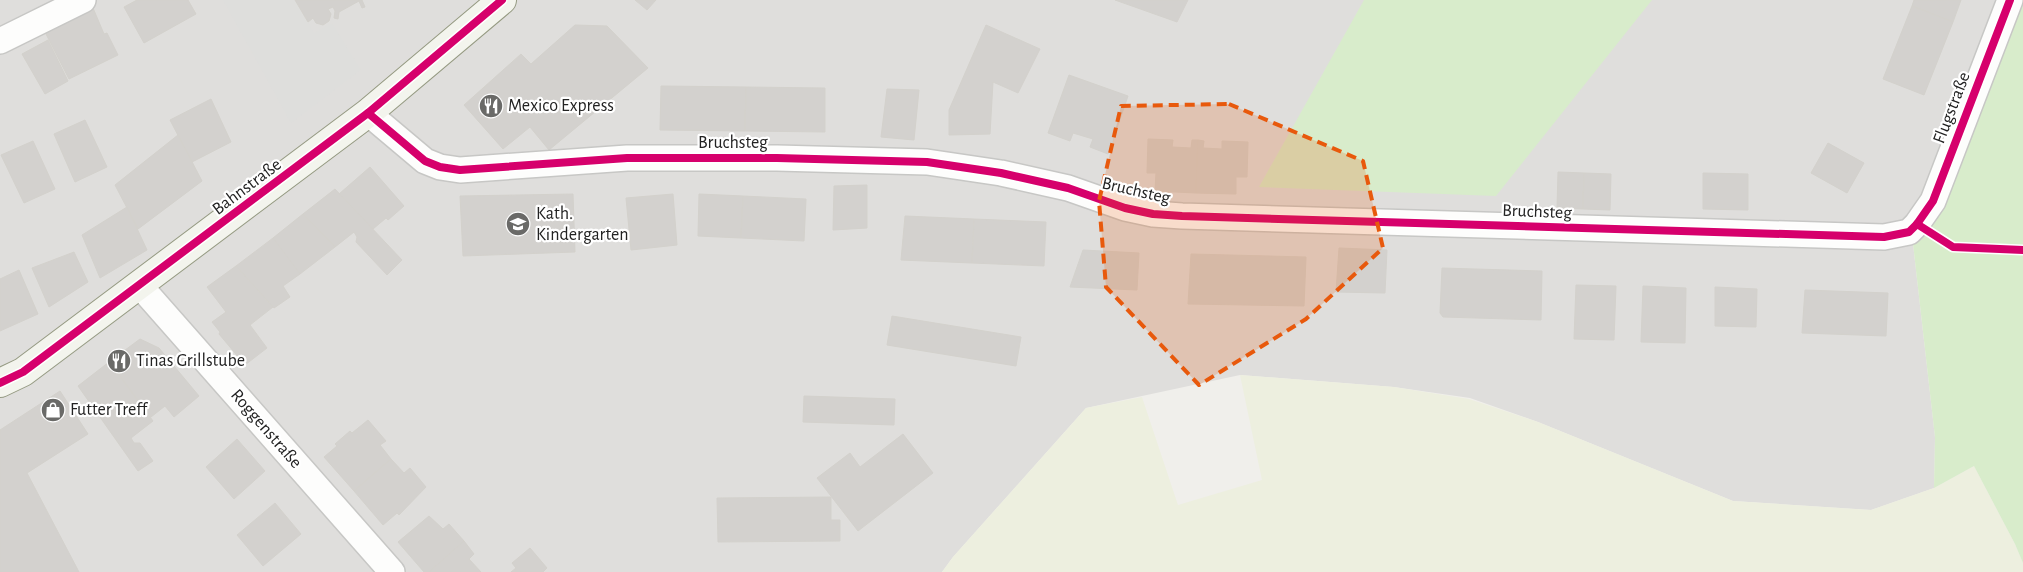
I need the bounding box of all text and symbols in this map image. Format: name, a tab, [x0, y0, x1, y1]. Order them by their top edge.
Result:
street label: Flugstraße	[1930, 70, 1974, 146]
restaurant icon: Mexico Express	[478, 93, 504, 119]
place label: Mexico Express	[508, 97, 614, 115]
street label: Bruchsteg	[698, 134, 768, 152]
street label: Bahnstraße	[209, 155, 285, 219]
street label: Bruchsteg	[1100, 174, 1172, 208]
street label: Bruchsteg	[1502, 202, 1572, 222]
place label: Kath. Kindergarten	[536, 205, 628, 244]
school or university icon: Kath. Kindergarten	[505, 211, 531, 237]
restaurant icon: Tinas Grillstube	[106, 348, 132, 374]
place label: Tinas Grillstube	[136, 352, 245, 370]
street label: Roggenstraße	[227, 386, 305, 472]
shop icon: Futter Treff	[40, 397, 66, 423]
place label: Futter Treff	[70, 401, 149, 419]

